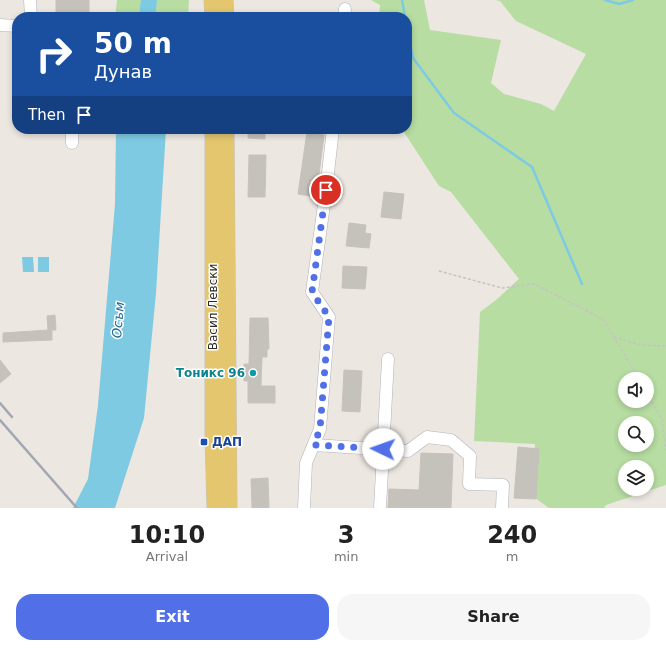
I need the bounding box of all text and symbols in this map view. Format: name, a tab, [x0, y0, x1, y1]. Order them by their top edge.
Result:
text: 50 m	[94, 27, 172, 60]
icon: right	[28, 28, 80, 80]
text: Дунав	[94, 61, 152, 82]
icon: arrive	[73, 104, 95, 126]
text: Then	[28, 106, 65, 124]
pin	[309, 173, 343, 207]
icon: arrive	[315, 179, 337, 201]
street label: Васил Левски	[206, 264, 220, 350]
water label: Осъм	[109, 301, 127, 339]
place label: Тоникс 96	[176, 366, 245, 380]
marker: Тоникс 96	[248, 368, 258, 378]
map controls	[618, 372, 654, 496]
button: sound	[618, 372, 654, 408]
button: search	[618, 416, 654, 452]
position arrow	[362, 428, 404, 470]
place label: ДАП	[212, 435, 242, 449]
marker: ДАП	[199, 437, 209, 447]
button: layers	[618, 460, 654, 496]
text: 10:10	[129, 521, 205, 549]
text: 3	[338, 521, 354, 549]
text: 240	[487, 521, 537, 549]
text: Arrival	[146, 549, 188, 564]
text: min	[334, 549, 358, 564]
text: m	[506, 549, 519, 564]
button: Exit	[16, 594, 329, 640]
button: Share	[337, 594, 650, 640]

